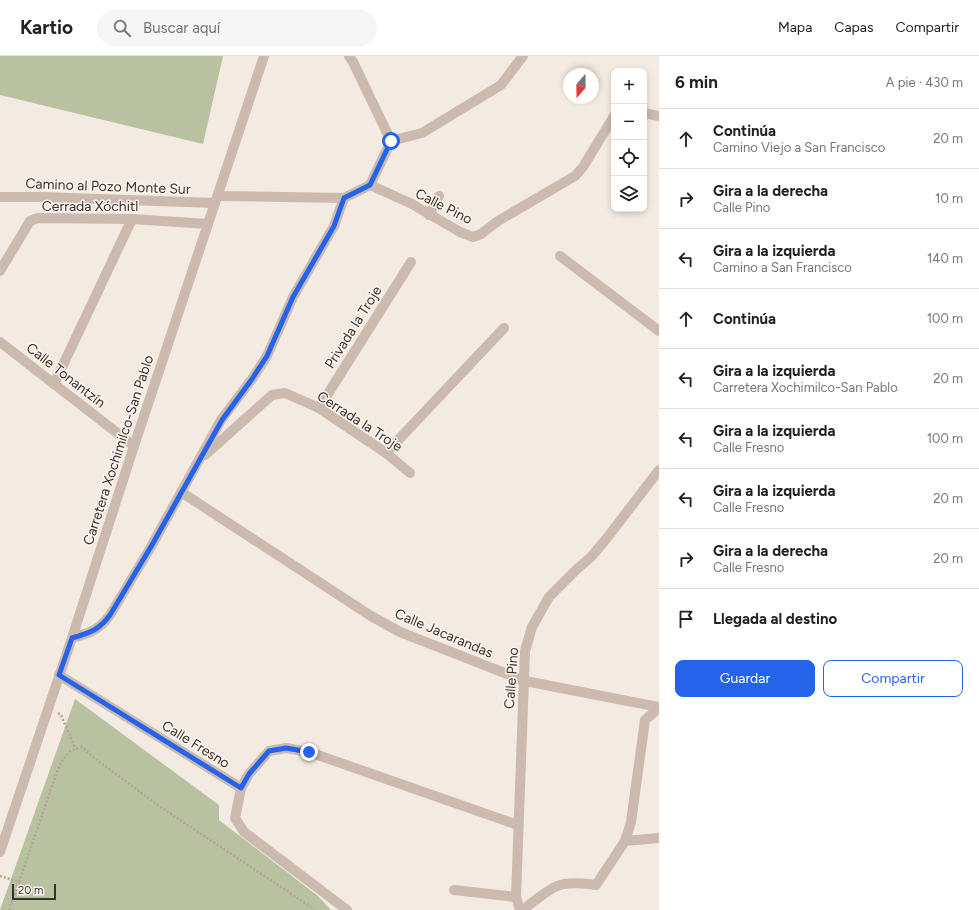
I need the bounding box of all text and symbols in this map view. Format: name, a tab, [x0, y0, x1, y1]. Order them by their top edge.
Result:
search box	[97, 10, 377, 46]
text: Kartio	[20, 16, 73, 39]
icon: search	[111, 17, 133, 39]
text: Buscar aquí	[143, 19, 220, 37]
text: Mapa	[778, 19, 812, 36]
text: Capas	[834, 19, 873, 36]
text: Compartir	[895, 19, 959, 36]
north arrow	[563, 68, 599, 104]
map controls	[611, 68, 647, 212]
button: +	[611, 68, 647, 104]
text: 6 min	[675, 72, 718, 92]
text: A pie · 430 m	[886, 75, 963, 90]
button: −	[611, 104, 647, 140]
text: Continúa	[713, 122, 776, 140]
icon: ahead	[675, 128, 697, 150]
text: 20 m	[933, 131, 963, 146]
route start	[382, 132, 400, 150]
button: locate	[611, 140, 647, 176]
text: Camino Viejo a San Francisco	[713, 140, 885, 155]
street label: Camino al Pozo Monte Sur	[25, 175, 191, 198]
button: layers	[611, 176, 647, 212]
text: Gira a la derecha	[713, 182, 828, 200]
street label: Calle Pino	[412, 185, 475, 228]
icon: right	[675, 188, 697, 210]
text: 10 m	[935, 191, 963, 206]
street label: Cerrada Xóchitl	[42, 198, 138, 215]
text: Calle Pino	[713, 200, 770, 215]
text: Gira a la izquierda	[713, 242, 835, 260]
icon: left	[675, 248, 697, 270]
text: 140 m	[927, 251, 963, 266]
text: Camino a San Francisco	[713, 260, 852, 275]
street label: Privada la Troje	[321, 283, 386, 372]
icon: ahead	[675, 308, 697, 330]
text: Continúa	[713, 310, 776, 328]
text: 100 m	[927, 311, 963, 326]
street label: Calle Tonantzín	[23, 339, 109, 412]
street label: Carretera Xochimilco-San Pablo	[80, 353, 157, 547]
text: Gira a la izquierda	[713, 362, 835, 380]
icon: left	[675, 368, 697, 390]
text: 20 m	[933, 371, 963, 386]
text: Carretera Xochimilco-San Pablo	[713, 380, 898, 395]
street label: Cerrada la Troje	[314, 388, 406, 455]
text: Gira a la izquierda	[713, 422, 835, 440]
icon: left	[675, 428, 697, 450]
text: 100 m	[927, 431, 963, 446]
text: Calle Fresno	[713, 440, 784, 455]
text: Gira a la izquierda	[713, 482, 835, 500]
icon: left	[675, 488, 697, 510]
text: 20 m	[933, 491, 963, 506]
text: Calle Fresno	[713, 500, 784, 515]
text: Gira a la derecha	[713, 542, 828, 560]
icon: right	[675, 548, 697, 570]
text: 20 m	[933, 551, 963, 566]
text: Calle Fresno	[713, 560, 784, 575]
street label: Calle Jacarandas	[392, 605, 496, 662]
icon: arrive	[675, 608, 697, 630]
text: Llegada al destino	[713, 610, 837, 628]
street label: Calle Pino	[501, 647, 522, 709]
button: Guardar	[675, 660, 815, 697]
button: Compartir	[823, 660, 963, 697]
street label: Calle Fresno	[159, 717, 233, 772]
route end	[300, 743, 318, 761]
scale bar	[12, 882, 56, 901]
text: 20 m	[18, 884, 43, 897]

